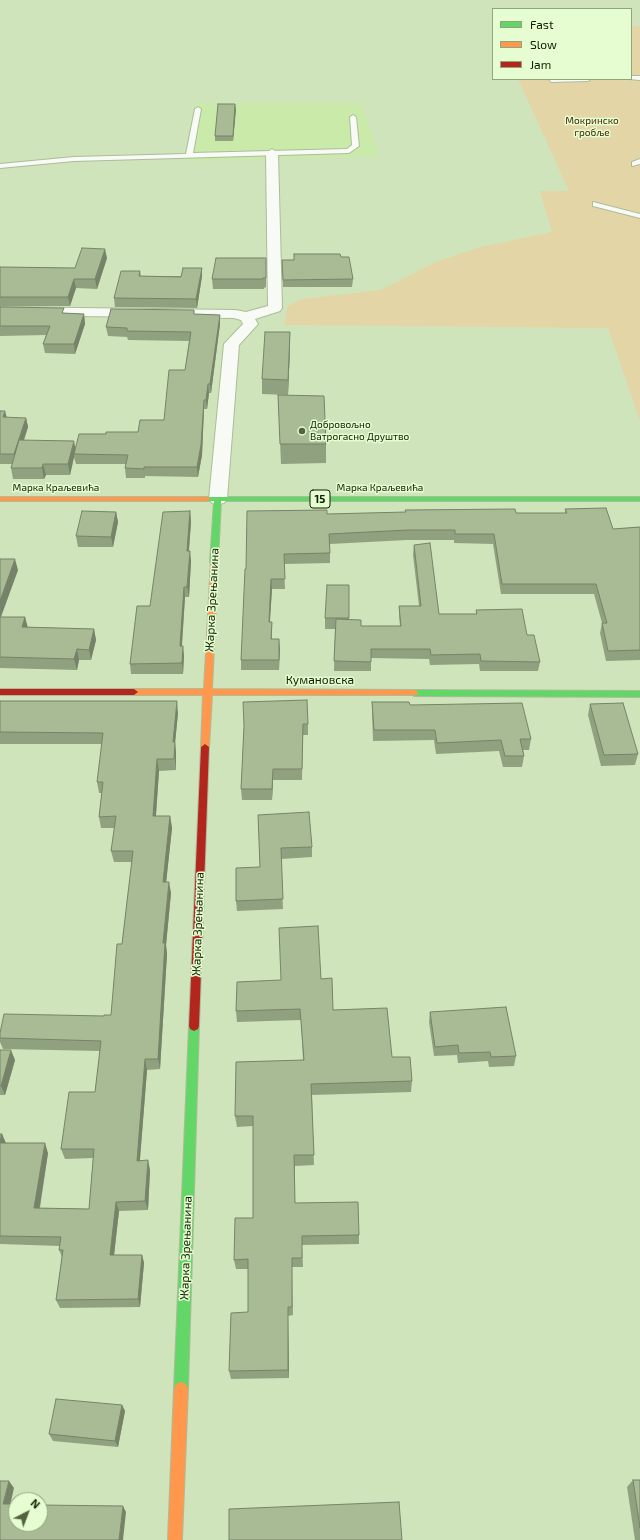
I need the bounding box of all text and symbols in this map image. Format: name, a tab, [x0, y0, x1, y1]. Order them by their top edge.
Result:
legend	[492, 8, 632, 80]
text: Fast	[530, 17, 553, 31]
text: Slow	[530, 37, 557, 51]
text: Jam	[530, 57, 551, 71]
park label: Мокринско гробље	[565, 115, 619, 138]
place label: Добровољно Ватрогасно Друштво	[310, 419, 409, 442]
marker: Добровољно Ватрогасно Друштво	[297, 426, 307, 436]
street label: Марка Краљевића	[13, 482, 99, 494]
street label: Марка Краљевића	[337, 482, 423, 494]
road number: 15	[310, 490, 330, 508]
street label: Жарка Зрењанина	[202, 548, 222, 652]
street label: Кумановска	[286, 673, 354, 687]
street label: Жарка Зрењанина	[189, 872, 207, 976]
street label: Жарка Зрењанина	[177, 1196, 195, 1300]
north arrow	[8, 1492, 48, 1532]
text: N	[28, 1496, 43, 1511]

